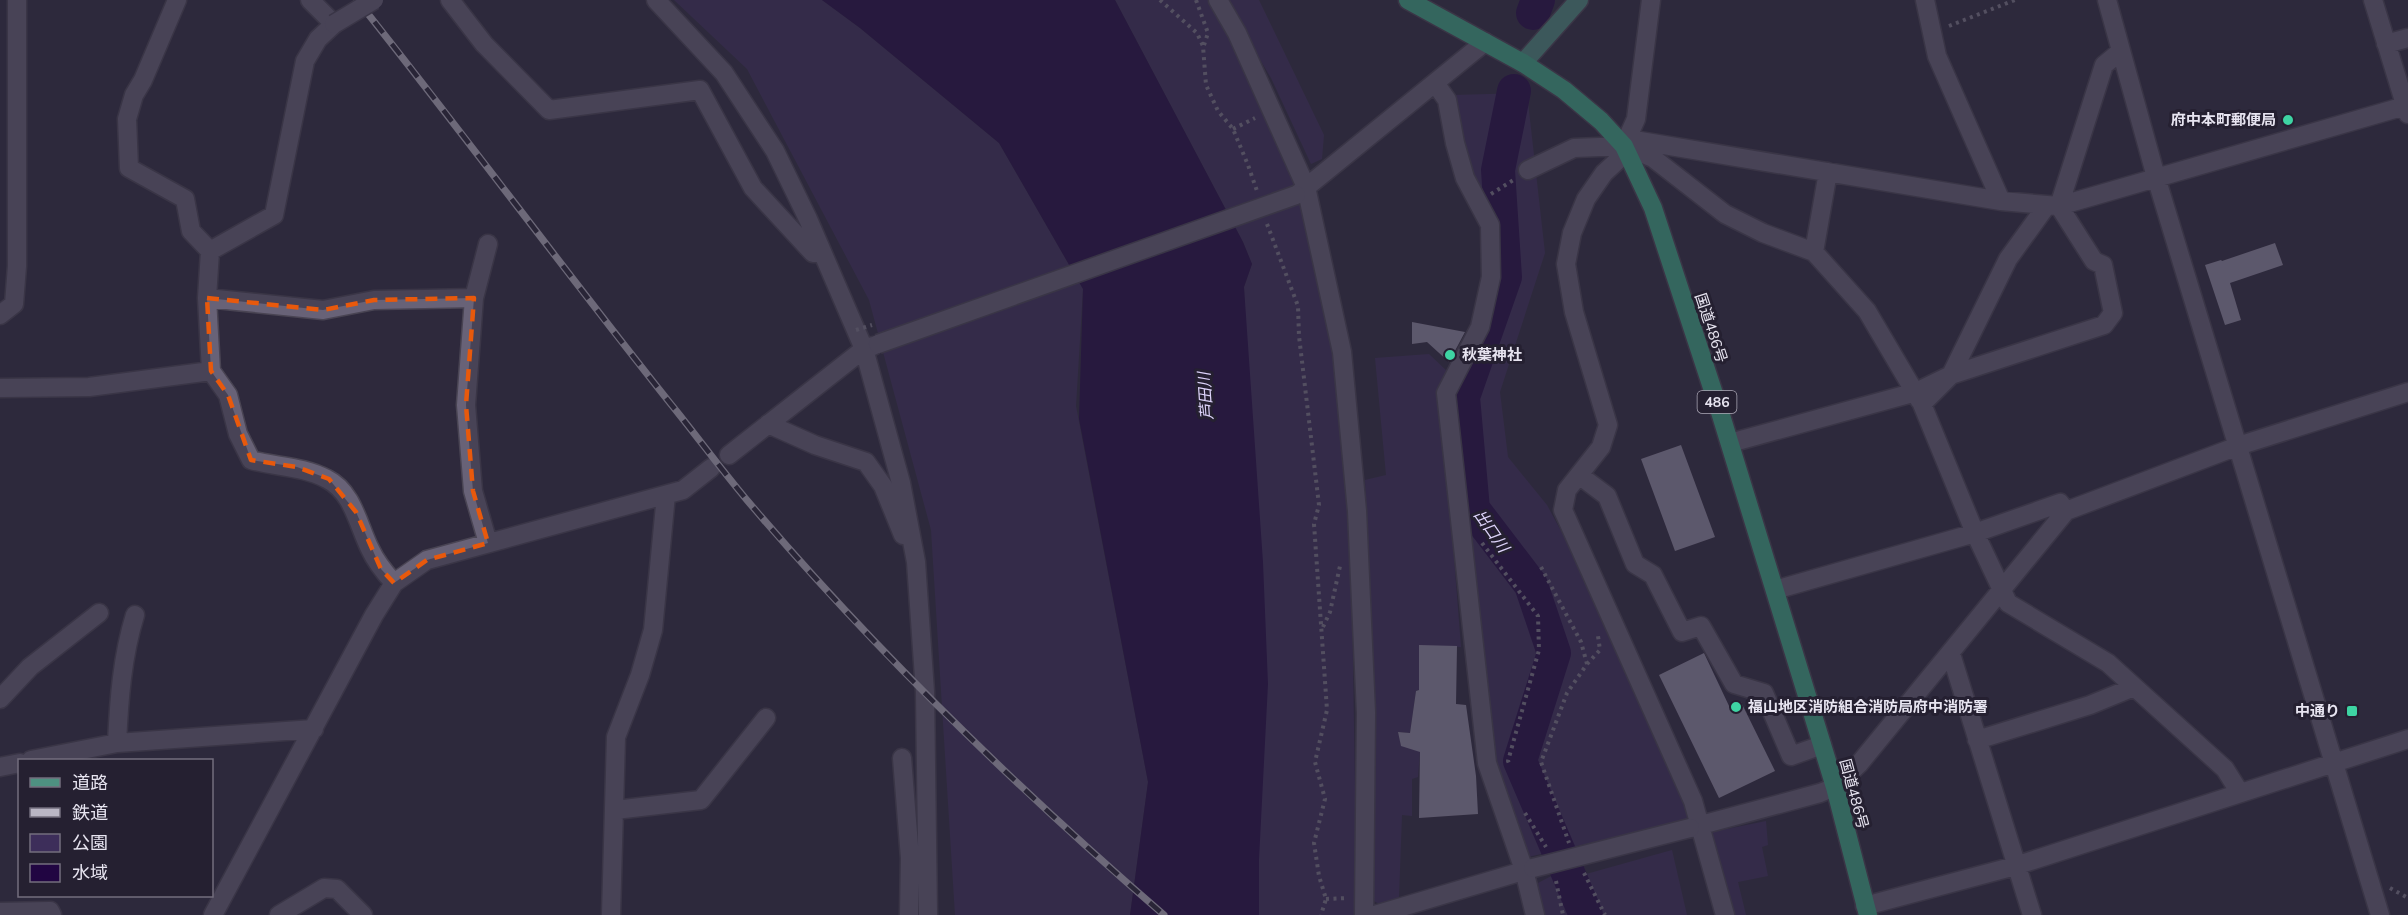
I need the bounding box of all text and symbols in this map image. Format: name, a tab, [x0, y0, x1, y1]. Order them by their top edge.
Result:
place label: 府中本町郵便局	[2171, 110, 2276, 130]
marker: 府中本町郵便局	[2281, 113, 2295, 127]
street label: 国道486号	[1690, 291, 1732, 365]
place label: 秋葉神社	[1462, 345, 1522, 365]
marker: 秋葉神社	[1443, 348, 1457, 362]
water label: 芦田川	[1193, 369, 1219, 421]
road number: 486	[1698, 391, 1736, 413]
water label: 出口川	[1468, 505, 1515, 559]
place label: 福山地区消防組合消防局府中消防署	[1747, 697, 1988, 717]
marker: 福山地区消防組合消防局府中消防署	[1729, 700, 1743, 714]
place label: 中通り	[2295, 701, 2340, 721]
marker: 中通り	[2345, 704, 2359, 718]
street label: 国道486号	[1835, 757, 1873, 831]
legend	[18, 759, 213, 897]
text: 道路	[72, 771, 108, 795]
text: 鉄道	[72, 801, 108, 825]
text: 公園	[72, 831, 108, 855]
text: 水域	[72, 861, 108, 885]

